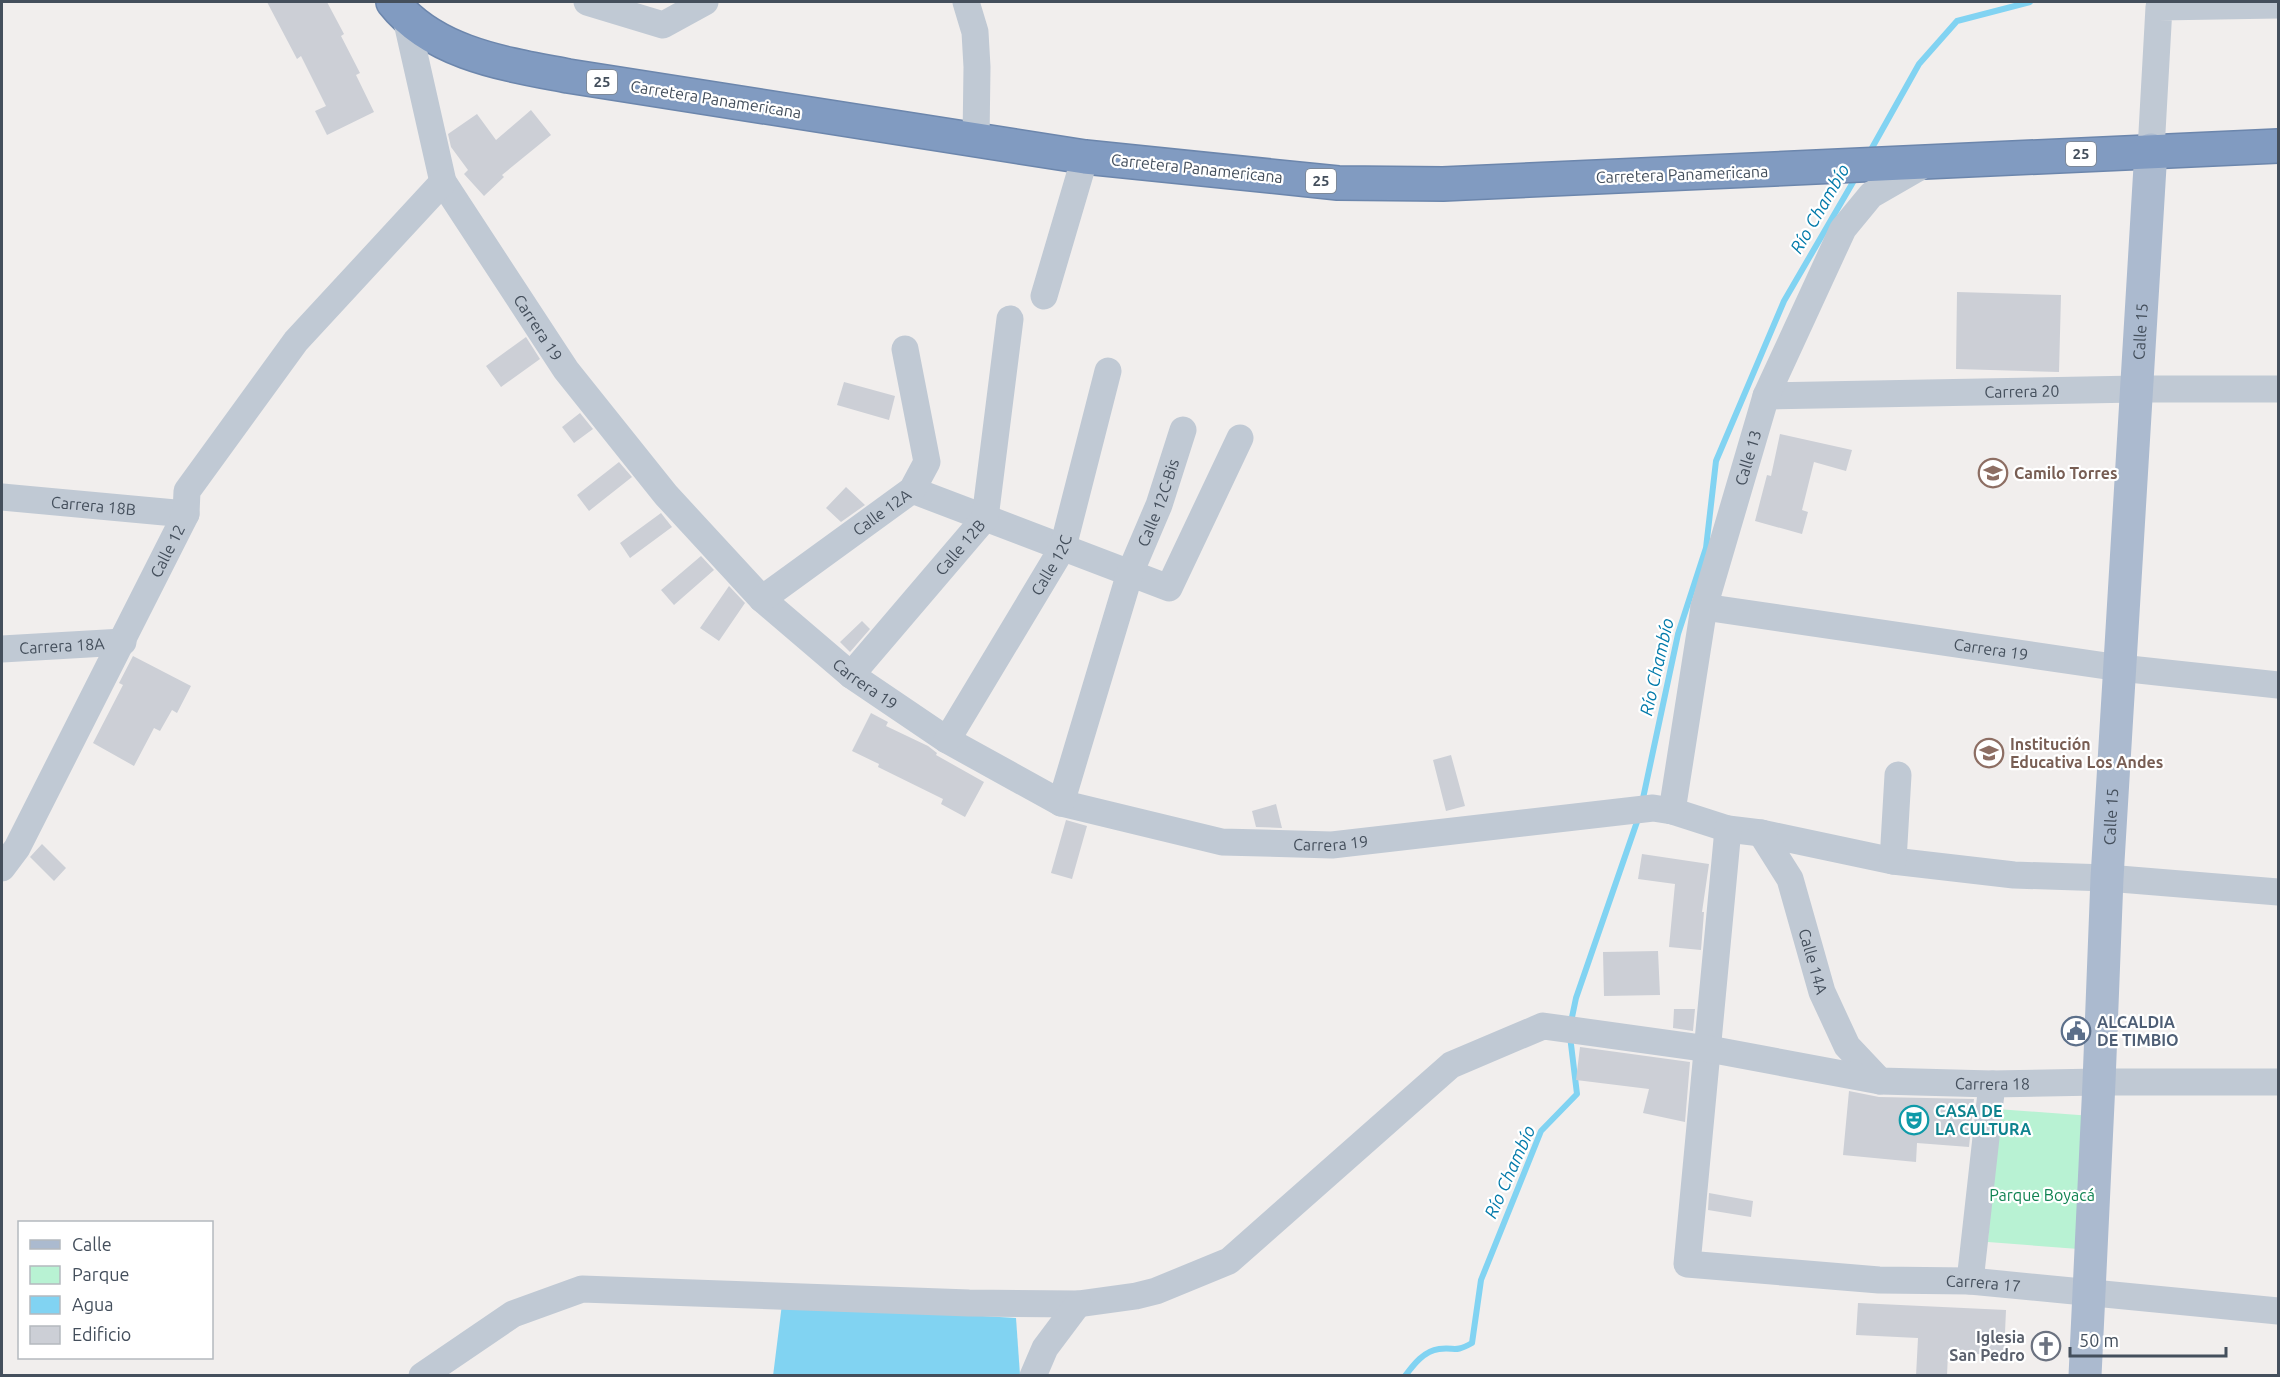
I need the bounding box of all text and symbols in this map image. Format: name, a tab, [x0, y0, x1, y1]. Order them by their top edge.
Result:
road number: 25	[587, 70, 617, 94]
street label: Carretera Panamericana	[629, 77, 803, 121]
road number: 25	[2066, 142, 2096, 166]
street label: Carretera Panamericana	[1110, 150, 1284, 186]
water label: Río Chambío	[1786, 160, 1853, 257]
street label: Carretera Panamericana	[1595, 162, 1769, 186]
road number: 25	[1306, 169, 1336, 193]
street label: Carrera 19	[510, 291, 566, 364]
street label: Calle 15	[2129, 302, 2151, 361]
street label: Carrera 20	[1984, 381, 2060, 401]
street label: Calle 13	[1731, 428, 1765, 488]
street label: Calle 12C-Bis	[1133, 456, 1182, 549]
school or university icon: Camilo Torres	[1977, 457, 2009, 489]
place label: Camilo Torres	[2014, 464, 2117, 482]
street label: Calle 12A	[849, 485, 915, 539]
street label: Carrera 18B	[50, 493, 137, 518]
street label: Calle 12B	[931, 516, 989, 579]
street label: Calle 12	[146, 521, 188, 580]
street label: Calle 12C	[1027, 533, 1075, 598]
water label: Río Chambío	[1635, 616, 1677, 717]
street label: Carrera 18A	[19, 634, 106, 657]
street label: Carrera 19	[1952, 635, 2029, 663]
street label: Carrera 19	[829, 655, 901, 713]
place label: Institución Educativa Los Andes	[2010, 735, 2163, 771]
school or university icon: Institución Educativa Los Andes	[1973, 737, 2005, 769]
street label: Calle 15	[2100, 788, 2121, 846]
street label: Carrera 19	[1293, 832, 1369, 854]
street label: Calle 14A	[1795, 926, 1831, 997]
place label: ALCALDIA DE TIMBIO	[2097, 1013, 2179, 1049]
public building icon: ALCALDIA DE TIMBIO	[2060, 1015, 2092, 1047]
street label: Carrera 18	[1955, 1074, 2030, 1093]
place label: CASA DE LA CULTURA	[1935, 1102, 2032, 1138]
theatre icon: CASA DE LA CULTURA	[1898, 1104, 1930, 1136]
water label: Río Chambío	[1480, 1122, 1539, 1221]
park label: Parque Boyacá	[1989, 1186, 2095, 1204]
legend	[18, 1221, 213, 1359]
text: Calle	[72, 1234, 112, 1254]
text: Parque	[72, 1264, 129, 1284]
street label: Carrera 17	[1946, 1272, 2022, 1295]
text: Agua	[72, 1294, 114, 1314]
scale bar	[2070, 1320, 2226, 1358]
text: Edificio	[72, 1324, 131, 1344]
place label: Iglesia San Pedro	[1949, 1328, 2025, 1364]
church icon: Iglesia San Pedro	[2030, 1330, 2062, 1362]
text: 50 m	[2079, 1330, 2119, 1350]

